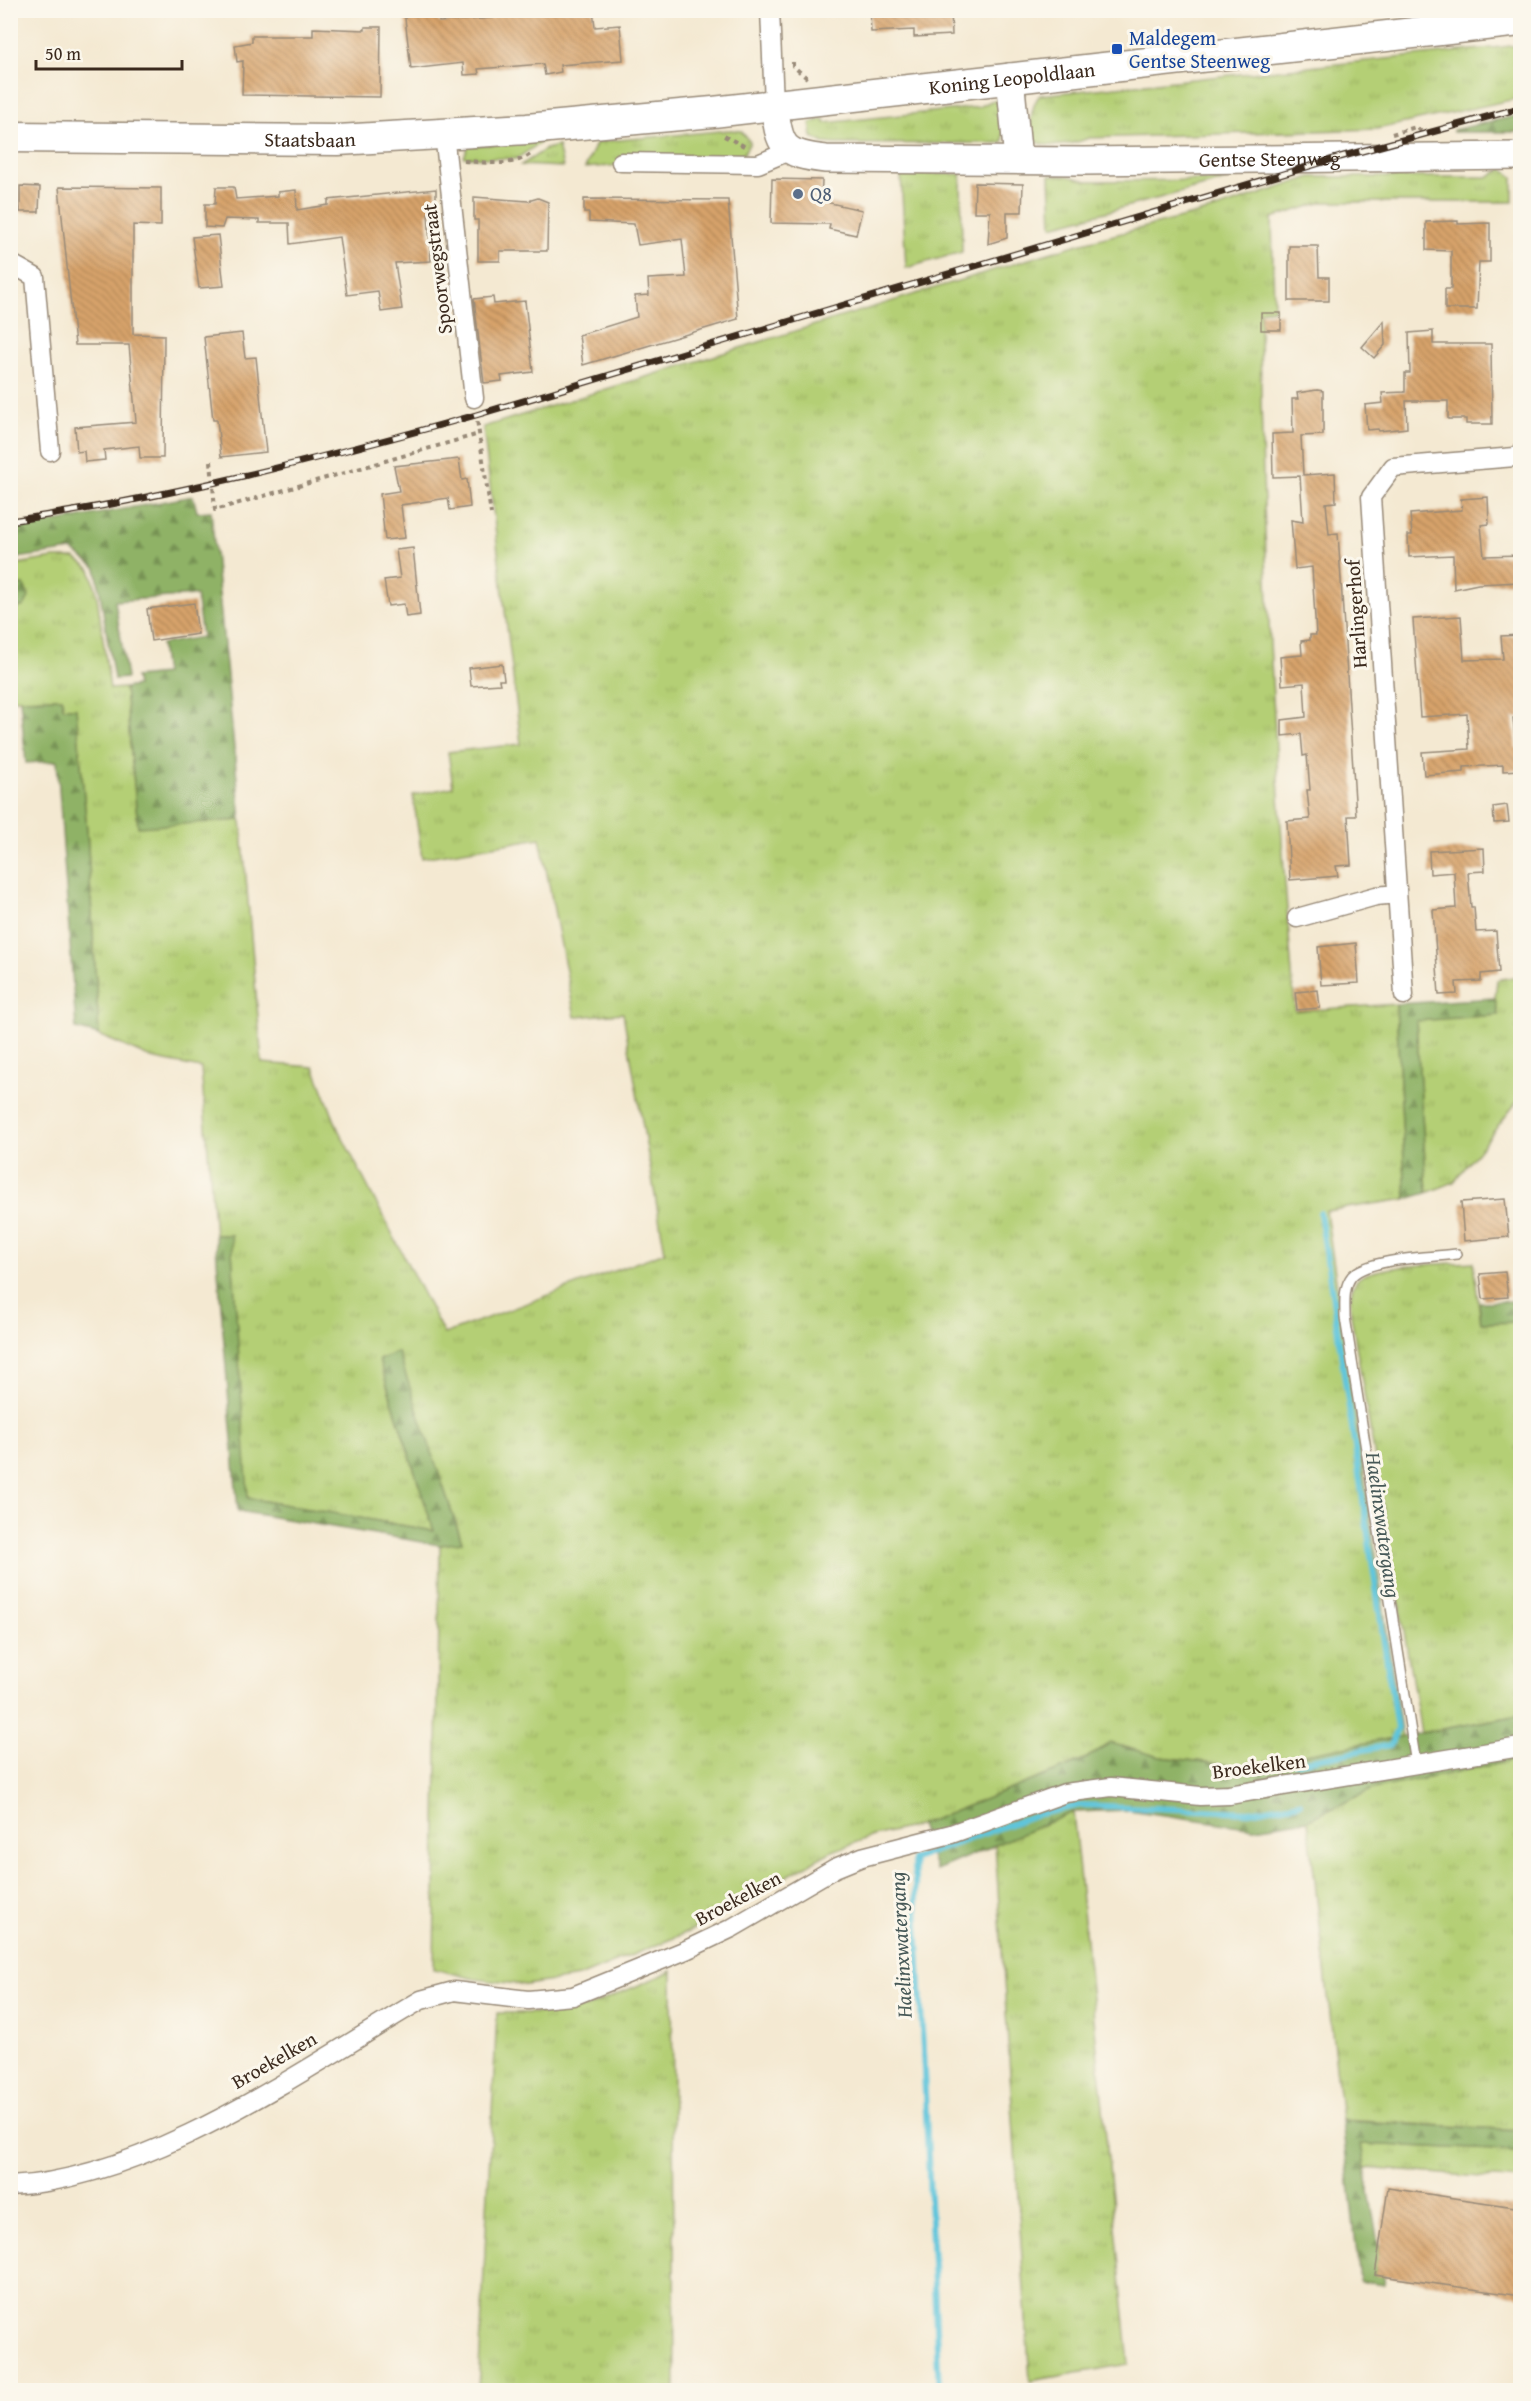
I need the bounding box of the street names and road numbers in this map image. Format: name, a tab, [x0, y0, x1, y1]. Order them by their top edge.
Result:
street label: Koning Leopoldlaan	[927, 54, 1097, 102]
street label: Staatsbaan	[264, 124, 356, 154]
street label: Gentse Steenweg	[1199, 143, 1340, 174]
street label: Spoorwegstraat	[414, 202, 459, 336]
street label: Harlingerhof	[1337, 556, 1374, 669]
street label: Broekelken	[1211, 1745, 1307, 1786]
street label: Broekelken	[689, 1863, 786, 1932]
street label: Broekelken	[226, 2024, 322, 2096]

